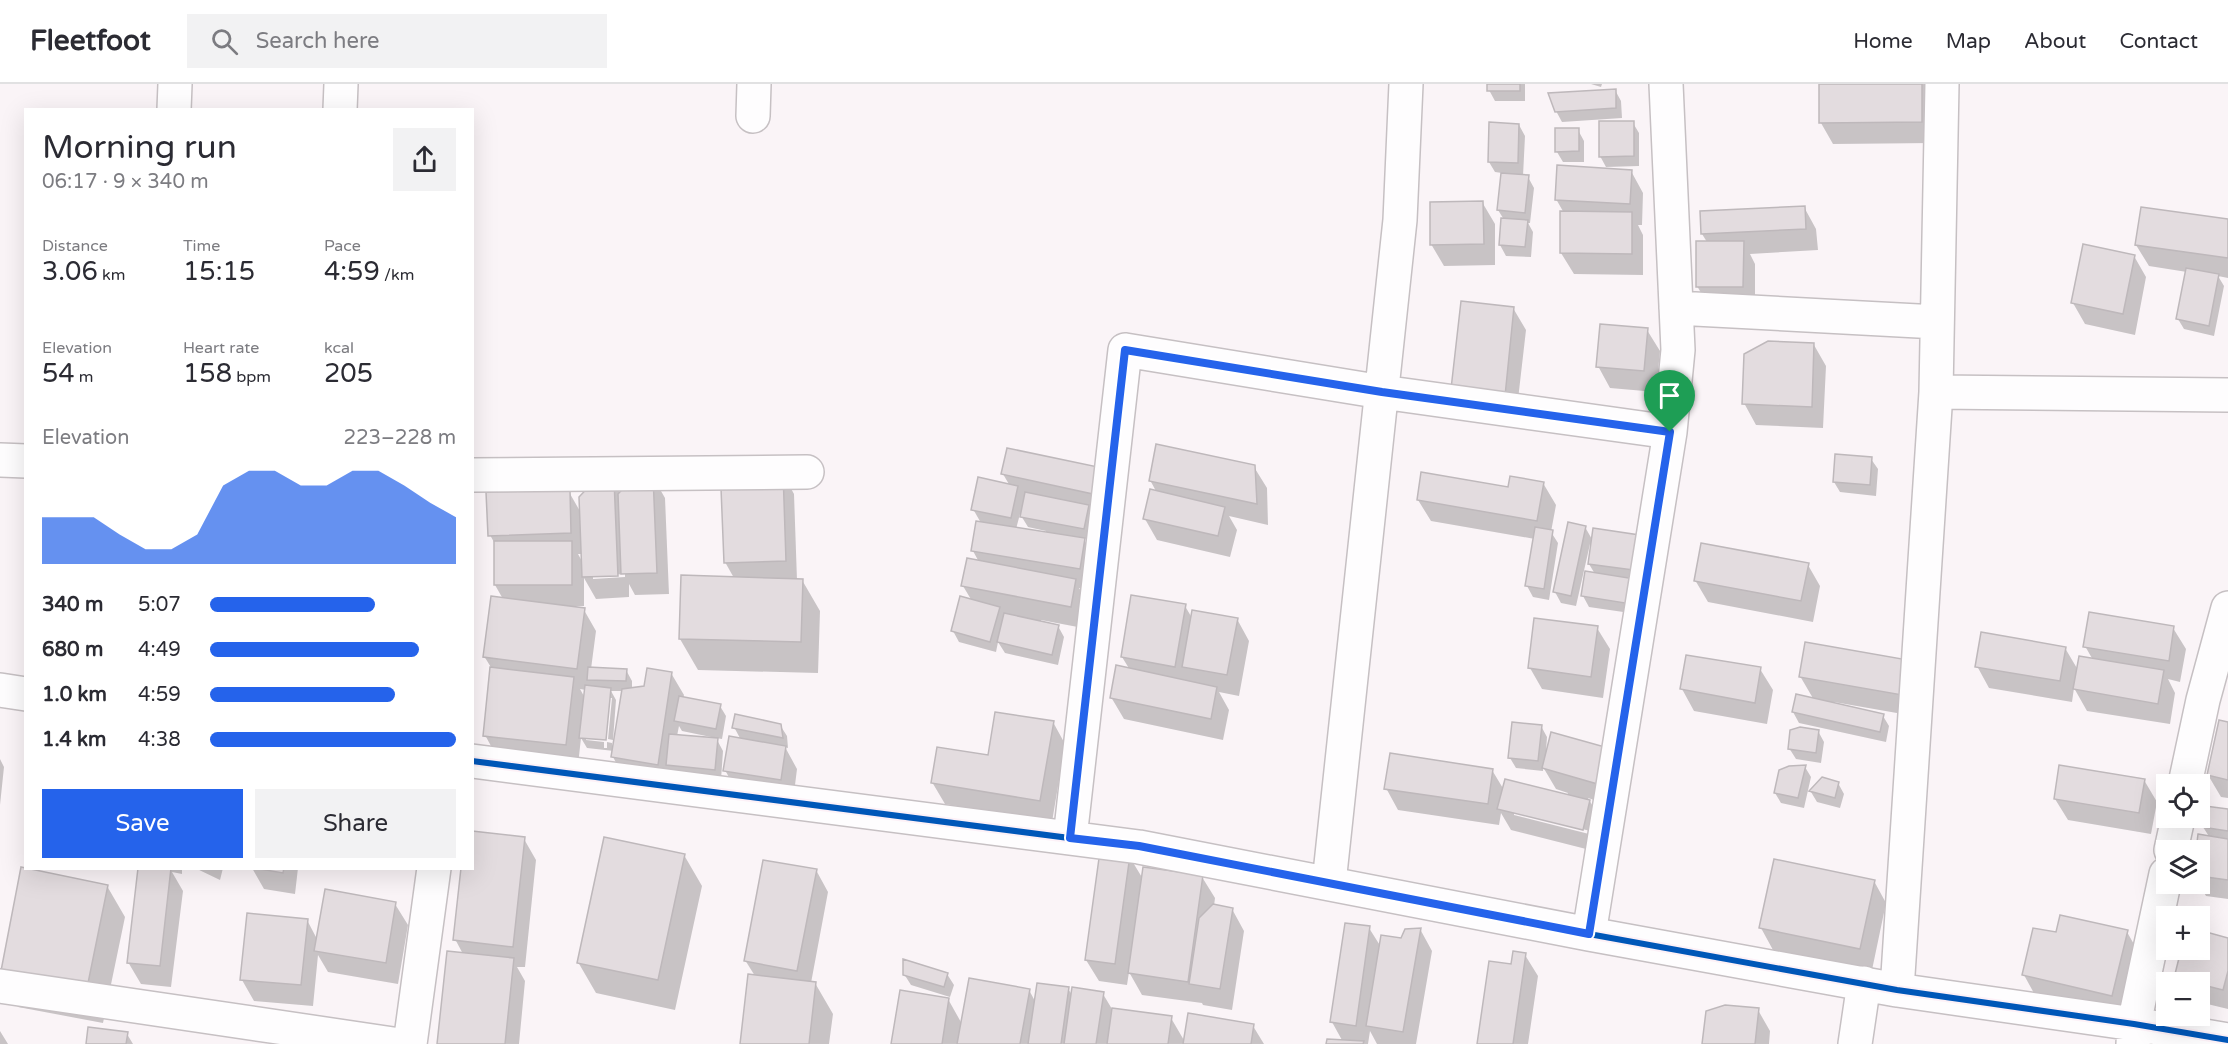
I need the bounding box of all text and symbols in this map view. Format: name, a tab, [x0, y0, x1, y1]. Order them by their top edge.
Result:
search box	[187, 14, 607, 68]
text: Fleetfoot	[30, 24, 151, 58]
icon: search	[208, 25, 241, 58]
text: Search here	[256, 28, 379, 54]
text: Home	[1853, 29, 1913, 54]
text: Map	[1946, 29, 1991, 54]
text: About	[2024, 29, 2086, 54]
text: Contact	[2119, 29, 2198, 54]
text: Morning run	[42, 128, 237, 167]
button: share	[393, 128, 456, 191]
text: 06:17 · 9 × 340 m	[42, 170, 209, 194]
text: Distance	[42, 236, 108, 256]
text: Time	[183, 236, 220, 256]
text: Pace	[324, 236, 361, 256]
text: 3.06	[42, 256, 98, 287]
text: 15:15	[183, 256, 255, 287]
text: 4:59	[324, 256, 380, 287]
text: km	[98, 265, 125, 285]
text: /km	[380, 265, 414, 285]
text: Elevation	[42, 338, 112, 358]
text: Heart rate	[183, 338, 259, 358]
text: kcal	[324, 338, 354, 358]
text: 54	[42, 358, 75, 389]
text: 158	[183, 358, 232, 389]
text: 205	[324, 358, 373, 389]
text: m	[75, 367, 94, 387]
text: bpm	[232, 367, 271, 387]
pin	[1644, 370, 1695, 432]
icon: arrive	[1653, 379, 1686, 412]
text: Elevation	[42, 426, 129, 450]
text: 223–228 m	[343, 426, 456, 450]
text: 340 m	[42, 593, 103, 617]
text: 5:07	[138, 593, 181, 617]
text: 680 m	[42, 638, 103, 662]
text: 4:49	[138, 638, 181, 662]
text: 1.0 km	[42, 683, 107, 707]
text: 4:59	[138, 683, 181, 707]
text: 1.4 km	[42, 728, 106, 752]
text: 4:38	[138, 728, 181, 752]
map controls	[2156, 774, 2210, 1026]
button: locate	[2156, 774, 2210, 828]
button: Save	[42, 789, 243, 858]
button: Share	[255, 789, 456, 858]
button: layers	[2156, 840, 2210, 894]
button: +	[2156, 906, 2210, 960]
button: −	[2156, 972, 2210, 1026]

